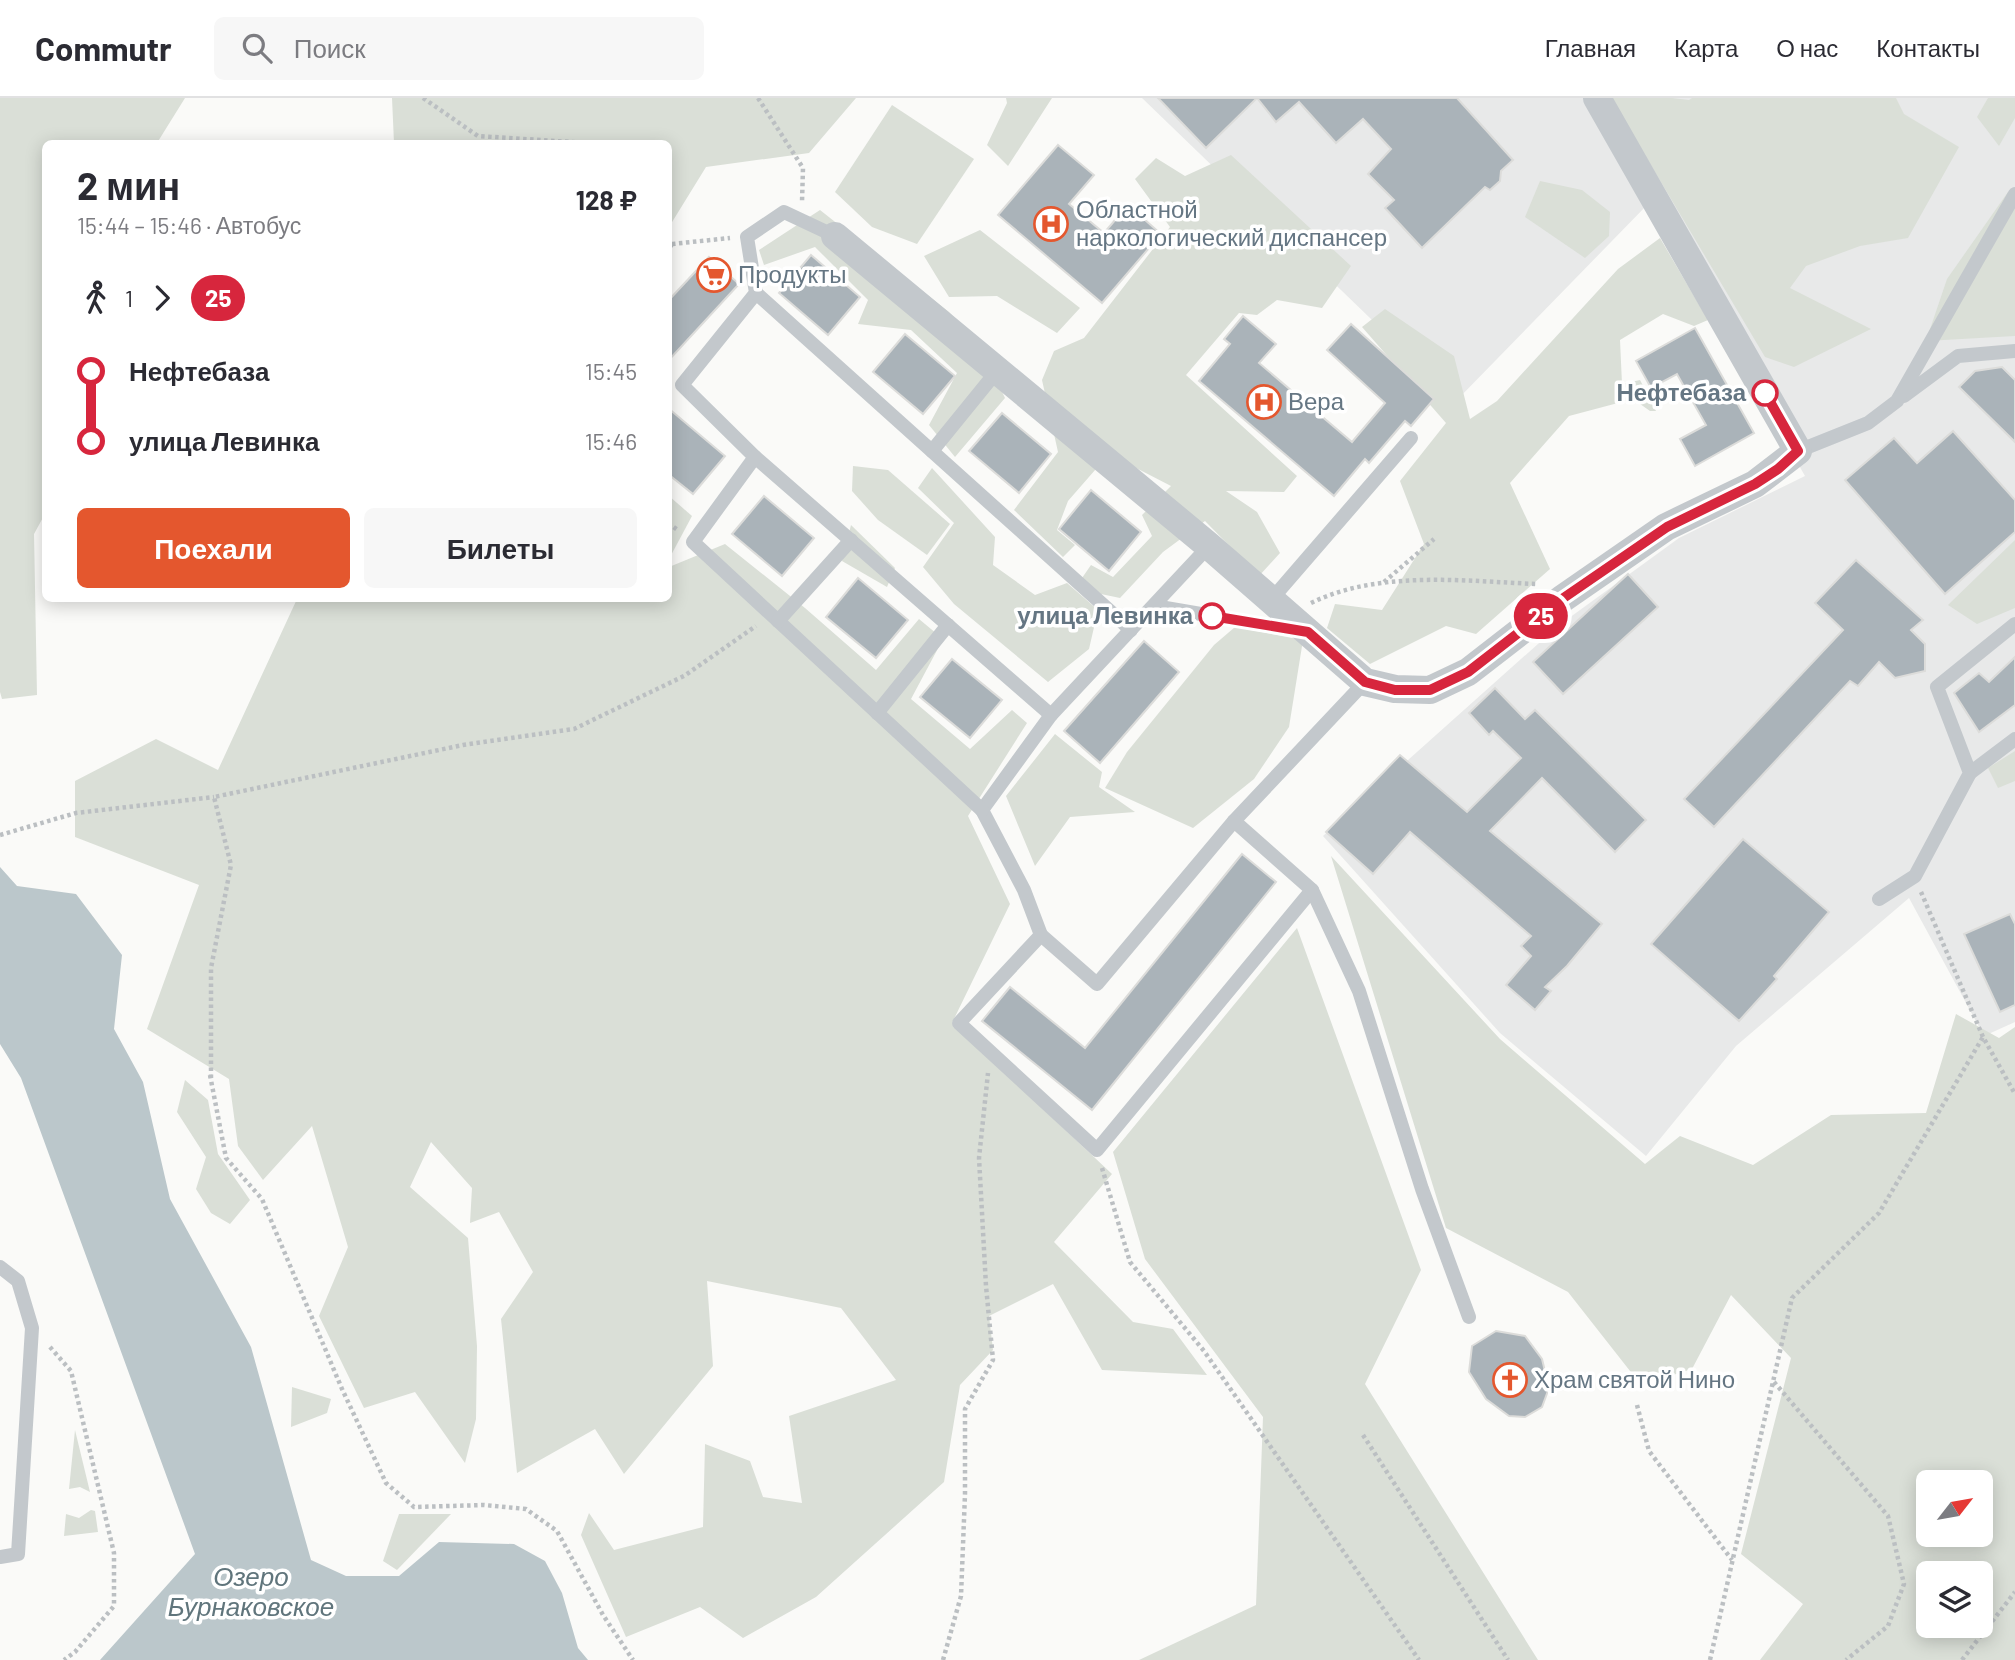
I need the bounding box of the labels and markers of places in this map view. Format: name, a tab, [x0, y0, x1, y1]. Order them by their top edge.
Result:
place label: Областной наркологический диспансер	[1076, 194, 1387, 251]
hospital icon: Областной наркологический диспансер	[1032, 205, 1070, 243]
supermarket icon: Продукты	[695, 256, 733, 294]
place label: Продукты	[738, 259, 846, 288]
place label: Нефтебаза	[1616, 377, 1747, 406]
marker: Нефтебаза	[1752, 380, 1778, 406]
hospital icon: Вера	[1245, 383, 1283, 421]
place label: Вера	[1288, 386, 1345, 415]
place label: улица Левинка	[1017, 600, 1194, 629]
marker: улица Левинка	[1199, 603, 1225, 629]
church icon: Храм святой Нино	[1491, 1361, 1529, 1399]
place label: Храм святой Нино	[1534, 1364, 1735, 1393]

